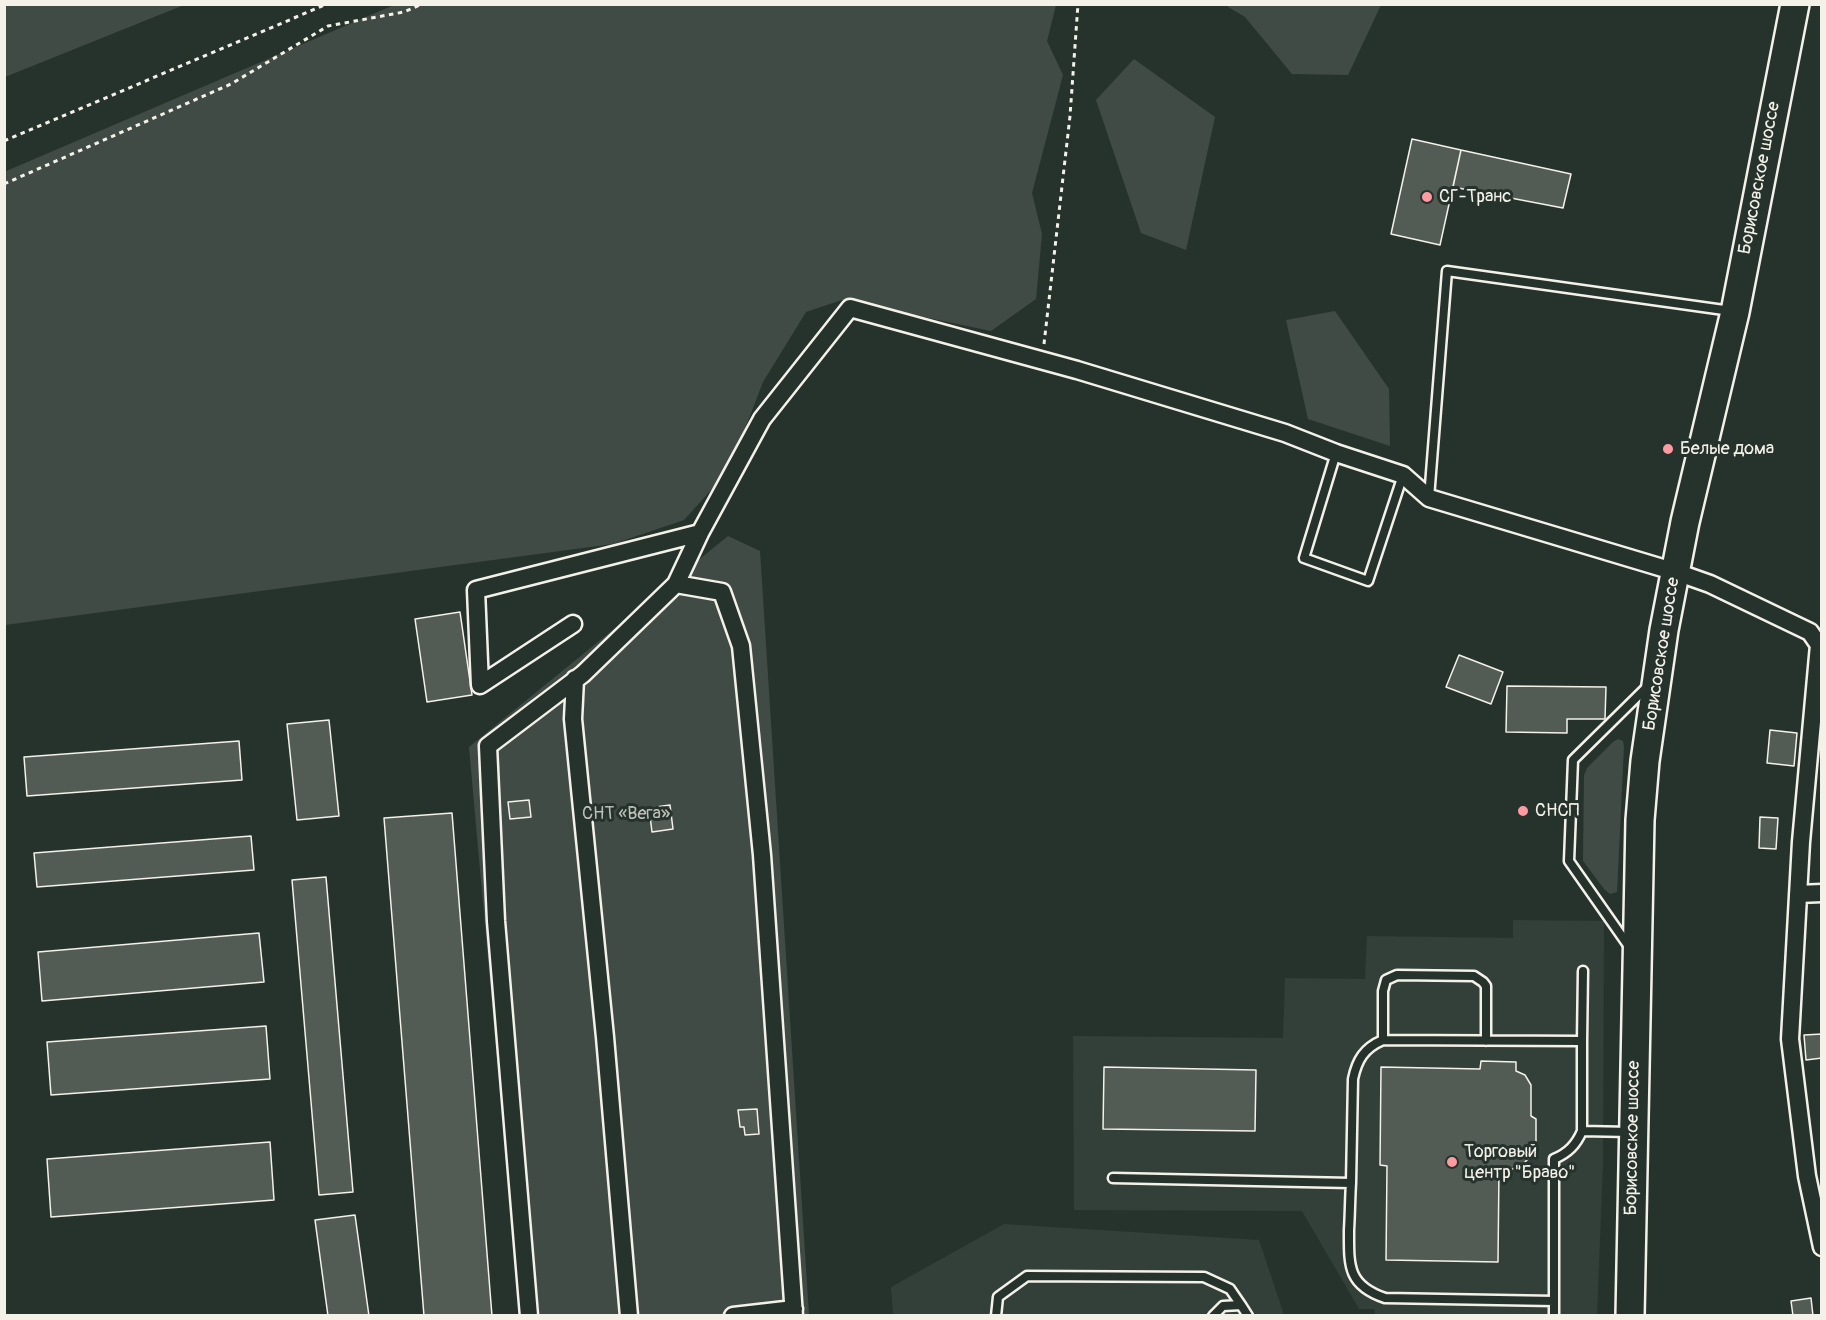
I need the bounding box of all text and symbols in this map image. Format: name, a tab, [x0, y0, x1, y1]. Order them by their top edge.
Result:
street label: Борисовское шоссе	[1735, 100, 1785, 256]
place label: СГ-Транс	[1439, 186, 1511, 208]
marker: СГ-Транс	[1420, 190, 1434, 204]
place label: Белые дома	[1680, 438, 1774, 460]
marker: Белые дома	[1661, 442, 1675, 456]
street label: Борисовское шоссе	[1639, 576, 1685, 732]
place label: СНСП	[1535, 800, 1579, 822]
park label: СНТ «Вега»	[582, 803, 670, 825]
marker: СНСП	[1516, 804, 1530, 818]
street label: Борисовское шоссе	[1621, 1060, 1645, 1216]
place label: Торговый центр "Браво"	[1464, 1141, 1575, 1184]
marker: Торговый центр "Браво"	[1445, 1155, 1459, 1169]

